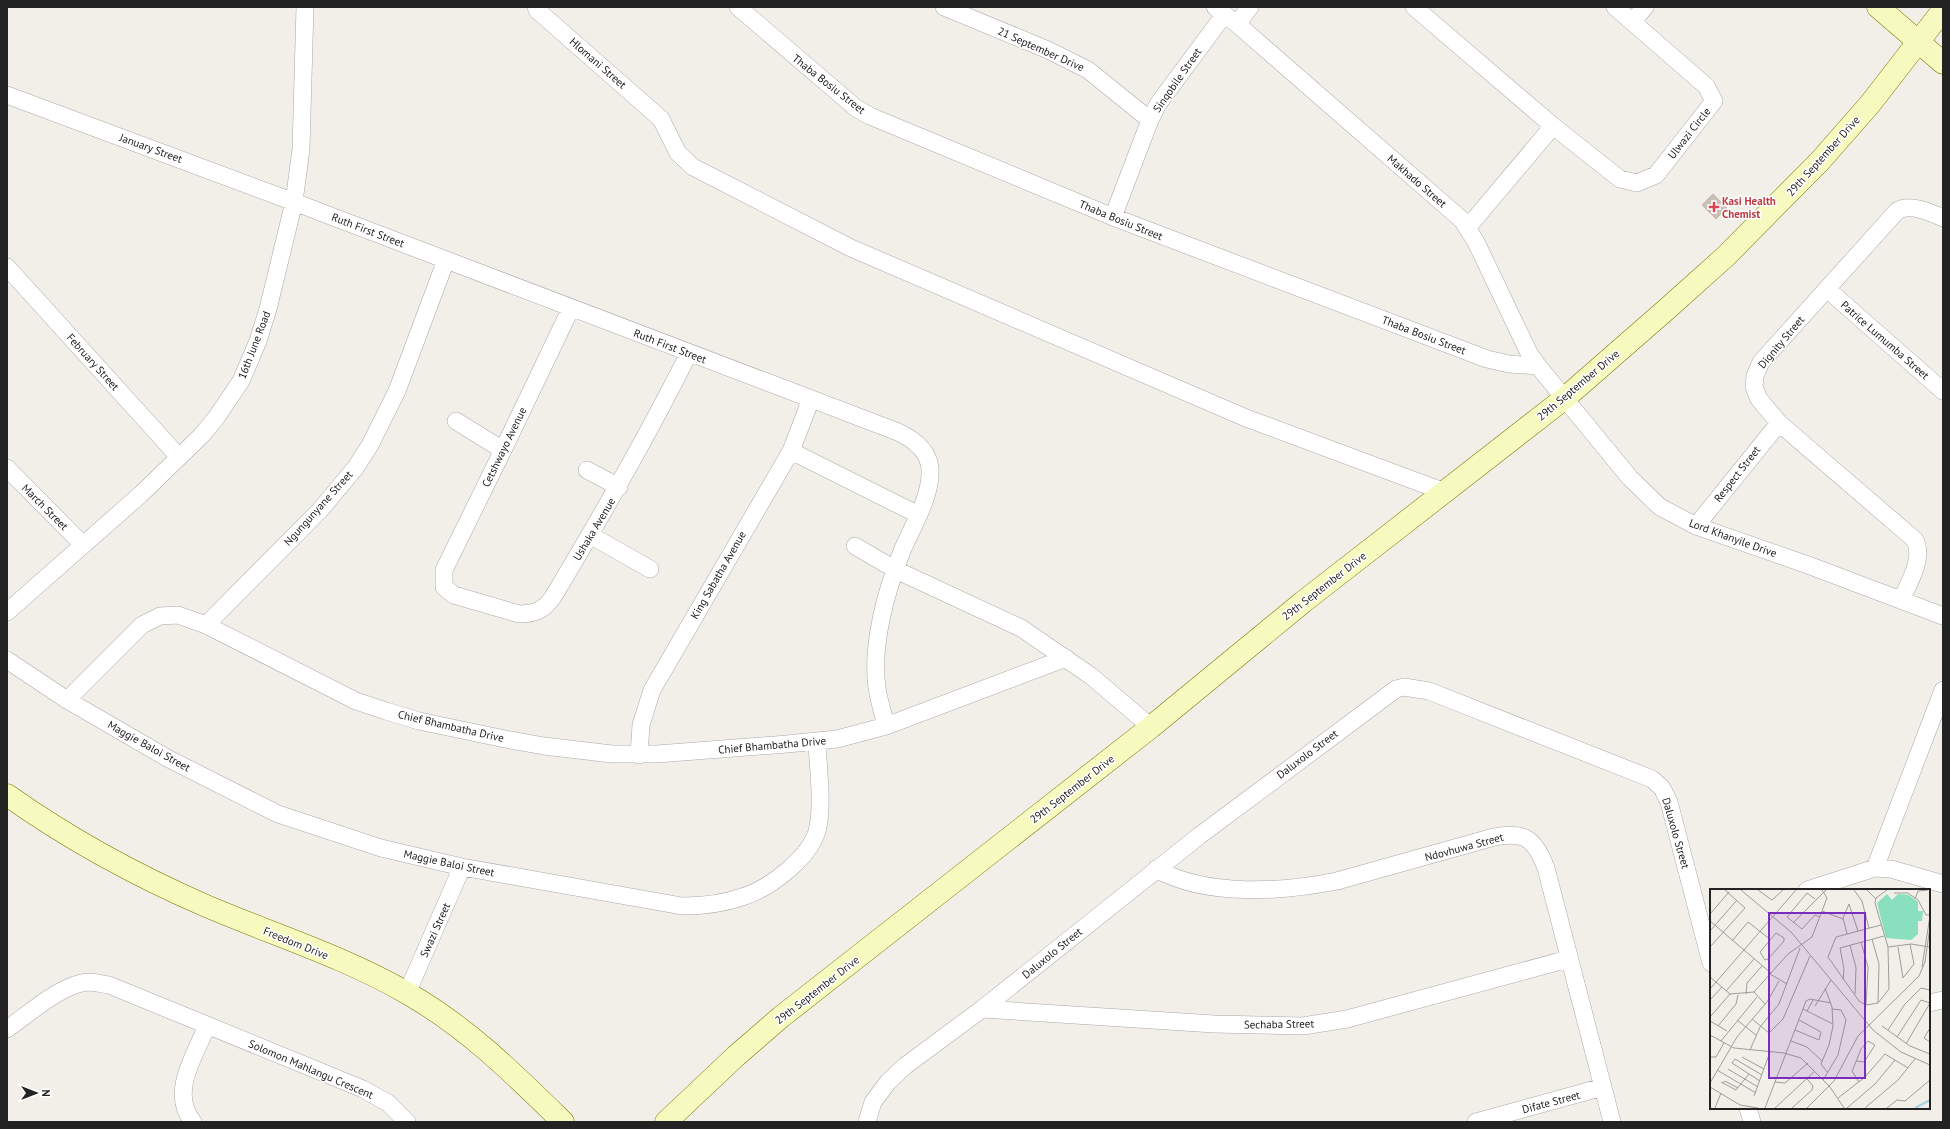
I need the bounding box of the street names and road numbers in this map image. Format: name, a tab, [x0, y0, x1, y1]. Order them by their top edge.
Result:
street label: 21 September Drive	[996, 24, 1087, 75]
street label: Hlomani Street	[567, 34, 630, 92]
street label: Sinqobile Street	[1150, 45, 1204, 115]
street label: Thaba Bosiu Street	[790, 51, 868, 117]
street label: Ulwazi Circle	[1665, 104, 1714, 162]
street label: 29th September Drive	[1783, 113, 1863, 199]
street label: January Street	[117, 130, 184, 166]
street label: Makhado Street	[1385, 152, 1450, 211]
street label: Thaba Bosiu Street	[1077, 197, 1165, 243]
street label: Ruth First Street	[330, 210, 407, 250]
street label: Patrice Lumumba Street	[1838, 298, 1932, 382]
street label: 16th June Road	[235, 309, 273, 381]
street label: Thaba Bosiu Street	[1380, 313, 1468, 358]
street label: Dignity Street	[1755, 313, 1807, 371]
street label: Ruth First Street	[632, 326, 709, 366]
street label: February Street	[64, 331, 122, 394]
street label: 29th September Drive	[1534, 346, 1622, 423]
street label: Cetshwayo Avenue	[479, 404, 530, 489]
street label: Respect Street	[1711, 443, 1763, 505]
street label: Ngungunyane Street	[281, 467, 356, 548]
street label: March Street	[19, 481, 71, 533]
street label: Ushaka Avenue	[570, 495, 618, 563]
street label: Lord Khanyile Drive	[1687, 516, 1779, 560]
street label: King Sabatha Avenue	[687, 528, 749, 622]
street label: 29th September Drive	[1279, 549, 1369, 623]
street label: Chief Bhambatha Drive	[397, 707, 506, 745]
street label: Maggie Baloi Street	[105, 717, 193, 775]
street label: Daluxolo Street	[1274, 726, 1341, 782]
street label: Chief Bhambatha Drive	[717, 733, 827, 757]
street label: 29th September Drive	[1027, 752, 1117, 826]
street label: Daluxolo Street	[1659, 796, 1693, 870]
street label: Ndovhuwa Street	[1423, 830, 1505, 864]
street label: Maggie Baloi Street	[402, 847, 496, 880]
street label: Swazi Street	[417, 900, 453, 959]
street label: Freedom Drive	[261, 924, 331, 963]
street label: Daluxolo Street	[1019, 924, 1085, 981]
street label: 29th September Drive	[772, 953, 862, 1027]
street label: Sechaba Street	[1244, 1016, 1314, 1032]
street label: Solomon Mahlangu Crescent	[246, 1036, 376, 1102]
street label: Difate Street	[1521, 1087, 1582, 1116]

